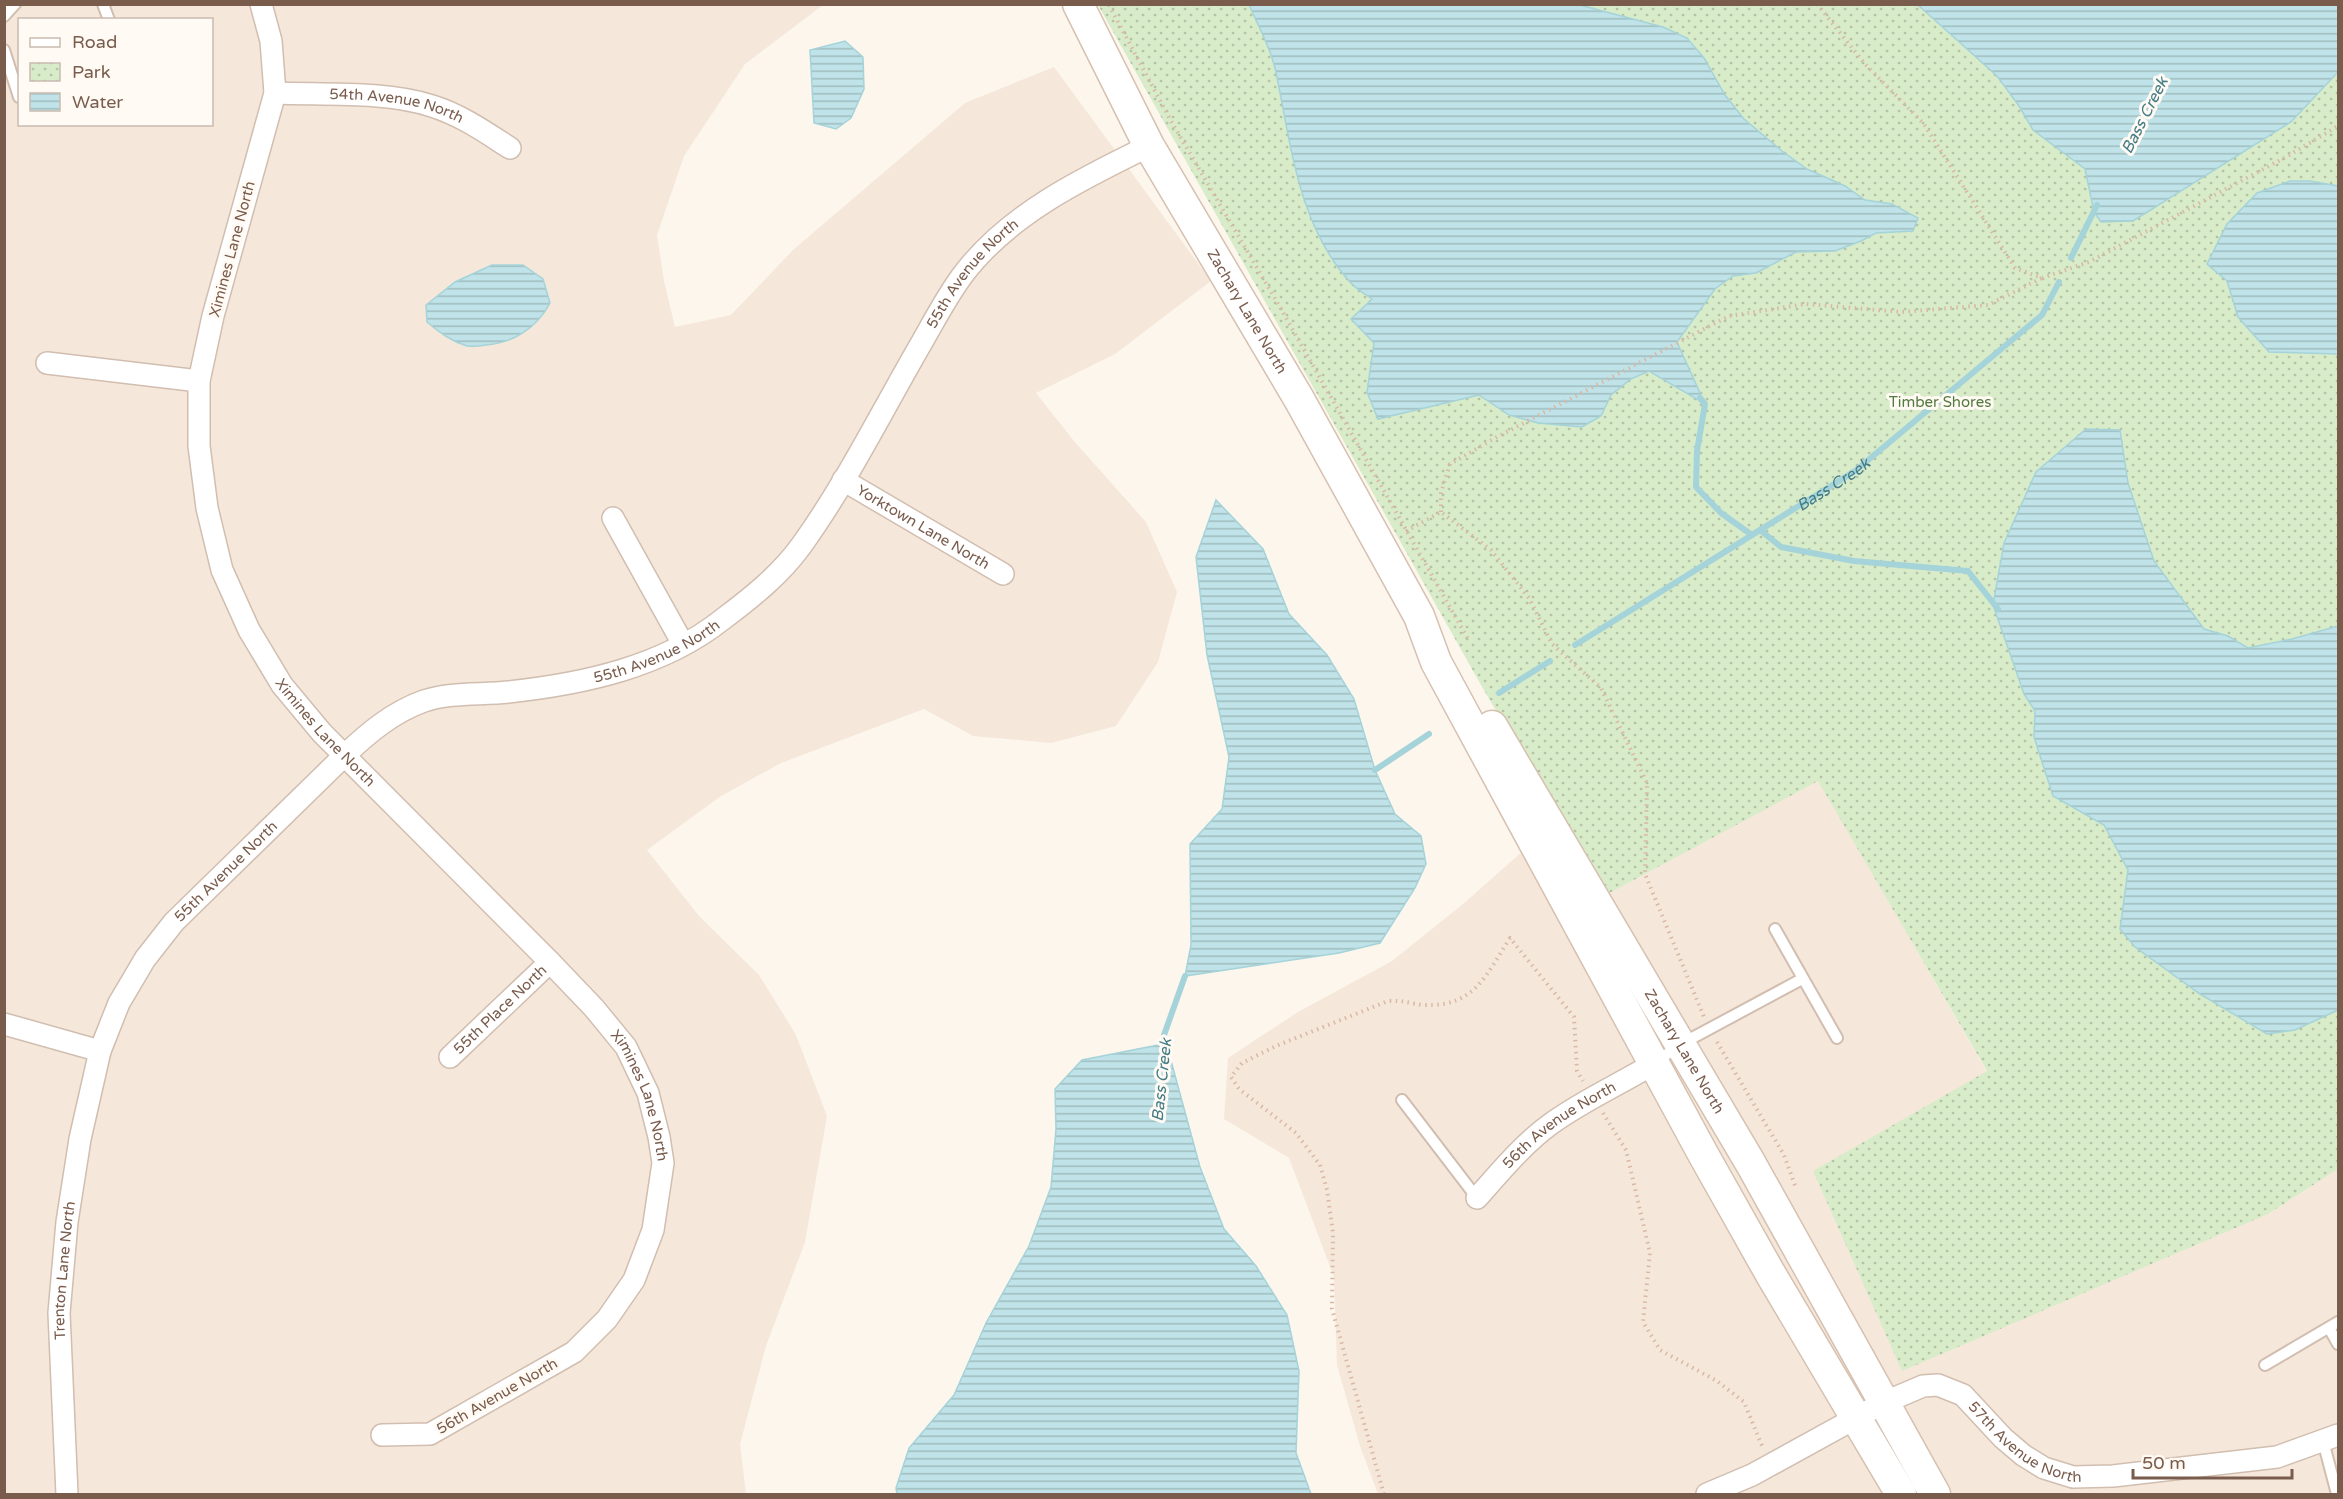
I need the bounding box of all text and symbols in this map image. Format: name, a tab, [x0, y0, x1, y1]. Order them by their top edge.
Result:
legend	[18, 18, 213, 126]
text: Road	[72, 31, 117, 53]
text: Park	[72, 61, 111, 83]
water label: Bass Creek	[2117, 73, 2173, 157]
street label: 54th Avenue North	[329, 85, 467, 127]
text: Water	[72, 91, 123, 113]
street label: Ximines Lane North	[205, 179, 259, 319]
street label: 55th Avenue North	[923, 215, 1022, 331]
street label: Zachary Lane North	[1203, 246, 1291, 377]
park label: Timber Shores	[1889, 393, 1991, 411]
water label: Bass Creek	[1793, 453, 1875, 516]
street label: Yorktown Lane North	[853, 481, 993, 573]
street label: 55th Avenue North	[592, 616, 723, 687]
street label: Ximines Lane North	[271, 675, 379, 790]
street label: 55th Avenue North	[171, 817, 281, 926]
street label: 55th Place North	[450, 961, 550, 1058]
street label: Zachary Lane North	[1641, 986, 1728, 1117]
street label: Ximines Lane North	[607, 1026, 672, 1163]
water label: Bass Creek	[1148, 1036, 1176, 1123]
street label: 56th Avenue North	[1499, 1078, 1619, 1172]
street label: Trenton Lane North	[50, 1200, 79, 1340]
street label: 56th Avenue North	[433, 1354, 561, 1438]
street label: 57th Avenue North	[1964, 1398, 2082, 1486]
scale bar	[2133, 1442, 2292, 1480]
text: 50 m	[2142, 1452, 2186, 1474]

